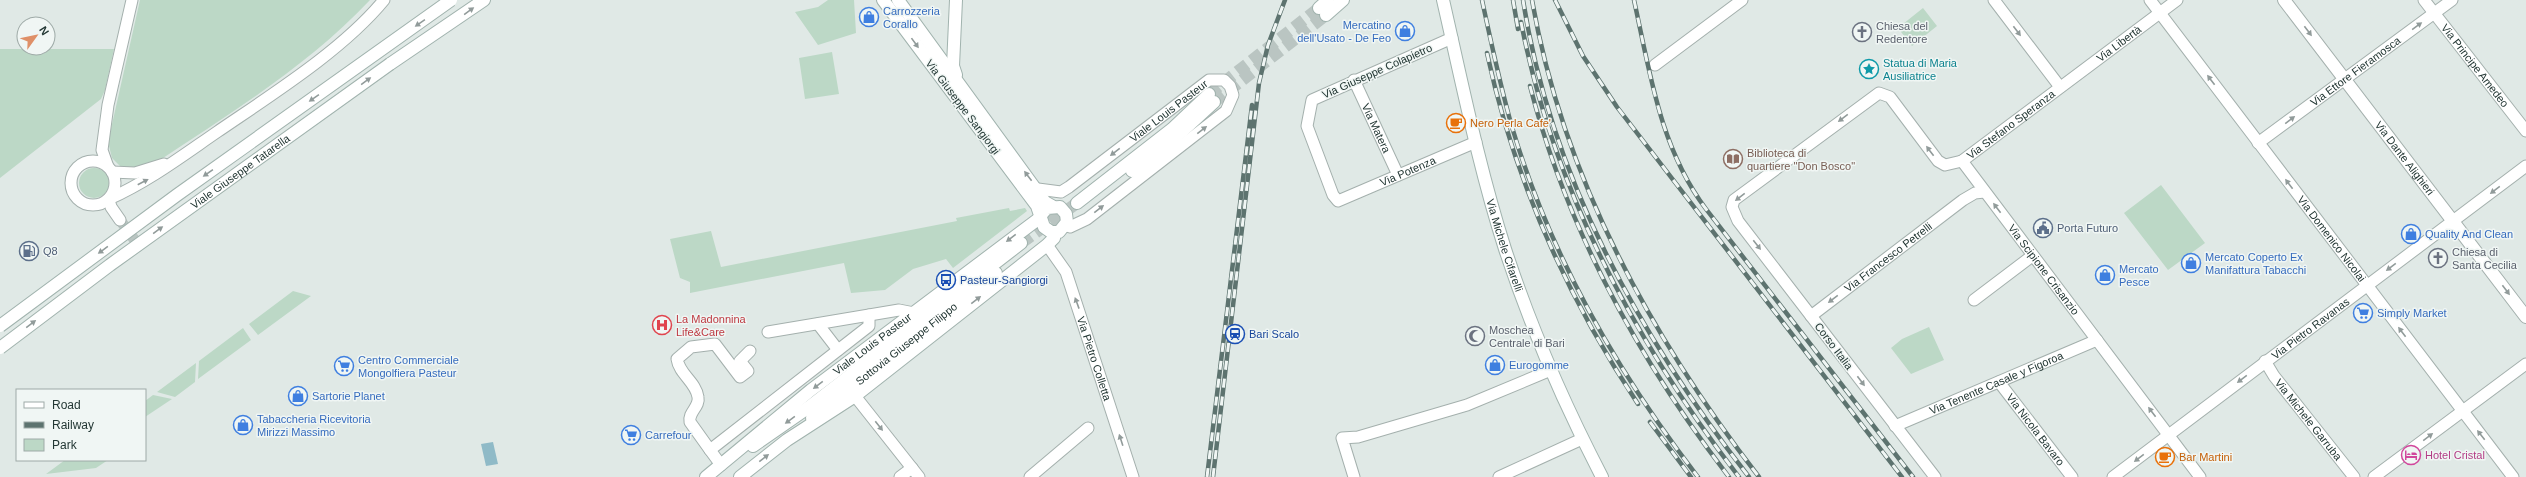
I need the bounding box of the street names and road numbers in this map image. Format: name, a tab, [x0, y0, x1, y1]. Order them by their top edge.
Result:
street label: Via Libertà	[2094, 22, 2144, 64]
street label: Via Principe Amedeo	[2439, 22, 2511, 109]
street label: Via Ettore Fieramosca	[2308, 34, 2403, 108]
street label: Via Giuseppe Colapietro	[1320, 41, 1434, 101]
street label: Via Giuseppe Sangiorgi	[923, 57, 1003, 157]
street label: Viale Louis Pasteur	[1127, 77, 1210, 144]
street label: Via Stefano Speranza	[1964, 87, 2058, 161]
street label: Via Matera	[1360, 101, 1393, 155]
street label: Via Dante Alighieri	[2373, 119, 2437, 198]
street label: Viale Giuseppe Tatarella	[188, 131, 293, 211]
street label: Via Potenza	[1378, 154, 1438, 188]
street label: Via Domenico Nicolai	[2295, 194, 2368, 284]
street label: Via Michele Cifarelli	[1484, 198, 1525, 293]
street label: Via Francesco Petrelli	[1842, 220, 1934, 294]
street label: Via Scipione Crisanzio	[2006, 222, 2082, 317]
street label: Via Pietro Ravanas	[2269, 295, 2352, 362]
street label: Sottovia Giuseppe Filippo	[853, 300, 959, 387]
street label: Viale Louis Pasteur	[831, 310, 914, 377]
street label: Via Pietro Colletta	[1075, 315, 1114, 403]
street label: Corso Italia	[1812, 320, 1856, 373]
street label: Via Tenente Casale y Figoroa	[1928, 349, 2066, 417]
street label: Via Michele Garruba	[2273, 377, 2345, 463]
street label: Via Nicola Bavaro	[2004, 391, 2067, 468]

